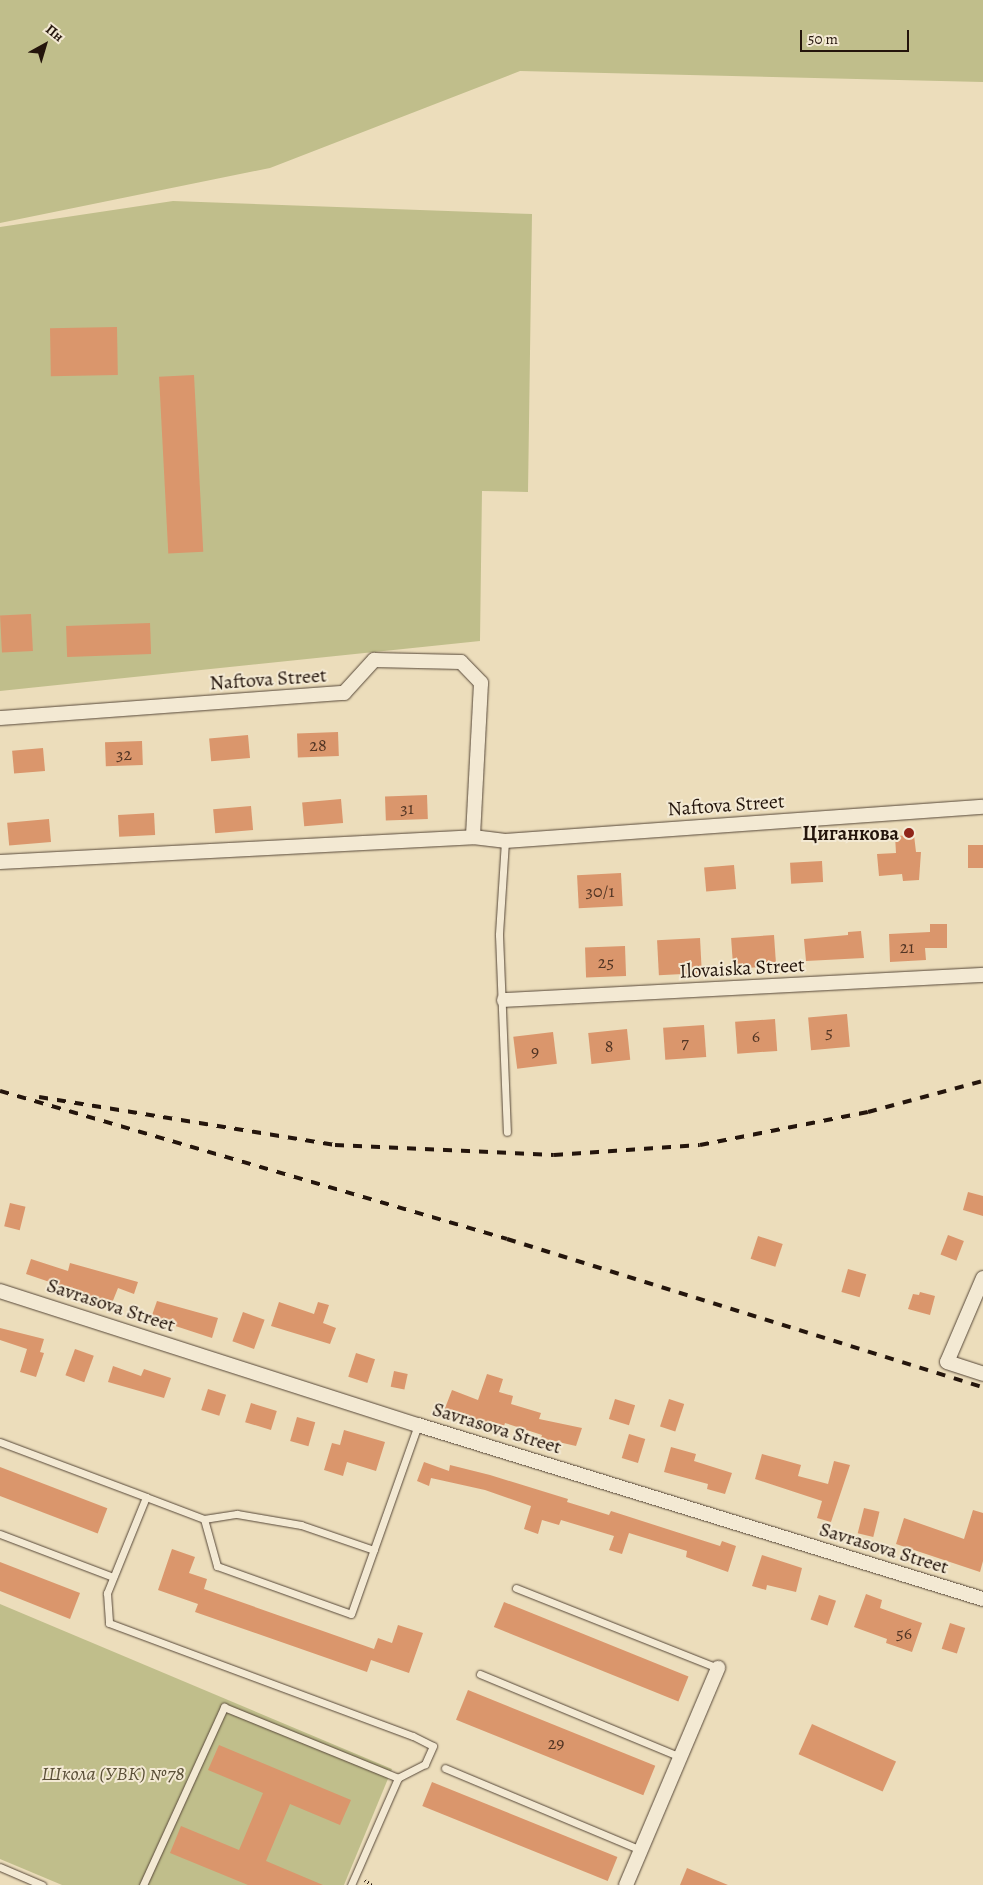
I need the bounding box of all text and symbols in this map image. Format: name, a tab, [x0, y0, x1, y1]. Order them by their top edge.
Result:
north arrow	[20, 20, 70, 70]
text: Пн	[42, 20, 68, 46]
scale bar	[803, 20, 912, 52]
text: 50 m	[808, 29, 838, 49]
street label: Naftova Street	[209, 663, 327, 695]
house number: 28	[309, 734, 327, 756]
house number: 32	[116, 743, 132, 765]
street label: Naftova Street	[667, 789, 785, 821]
house number: 31	[400, 797, 414, 819]
place label: Циганкова	[803, 821, 899, 845]
marker: Циганкова	[903, 827, 915, 839]
house number: 30/1	[585, 880, 615, 902]
house number: 21	[900, 936, 914, 958]
house number: 25	[598, 951, 614, 973]
street label: Ilovaiska Street	[679, 953, 805, 983]
house number: 5	[825, 1021, 833, 1043]
house number: 6	[752, 1025, 760, 1047]
house number: 7	[681, 1031, 689, 1053]
house number: 8	[605, 1035, 613, 1057]
house number: 9	[531, 1040, 539, 1062]
street label: Savrasova Street	[44, 1273, 178, 1337]
street label: Savrasova Street	[430, 1397, 564, 1459]
street label: Savrasova Street	[817, 1517, 951, 1579]
house number: 56	[896, 1622, 912, 1644]
house number: 29	[548, 1732, 564, 1754]
park label: Школа (УВК) №78	[41, 1761, 185, 1785]

